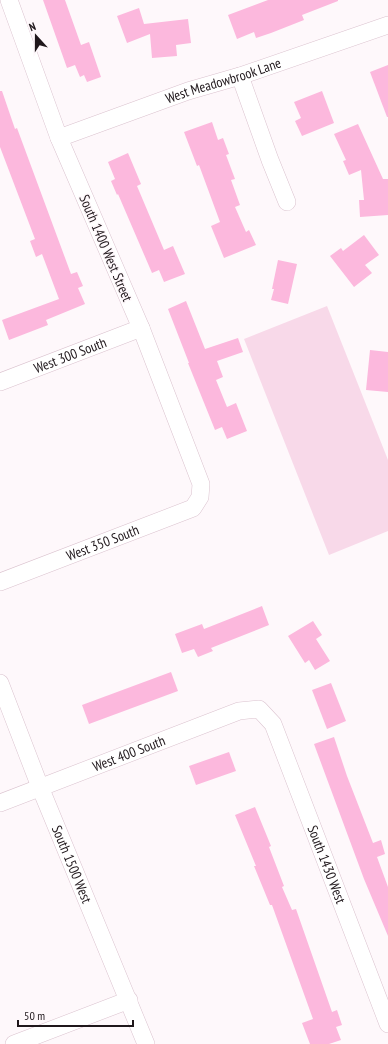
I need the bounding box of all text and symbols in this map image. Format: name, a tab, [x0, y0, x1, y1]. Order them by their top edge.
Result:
north arrow	[16, 16, 56, 56]
text: N	[27, 19, 38, 34]
street label: West Meadowbrook Lane	[163, 54, 283, 107]
street label: South 1400 West Street	[75, 192, 137, 304]
street label: West 300 South	[31, 333, 109, 377]
street label: West 350 South	[64, 521, 142, 565]
street label: West 400 South	[90, 731, 168, 776]
street label: South 1500 West	[48, 823, 96, 906]
street label: South 1430 West	[304, 823, 350, 906]
scale bar	[18, 1002, 133, 1028]
text: 50 m	[24, 1008, 45, 1023]

